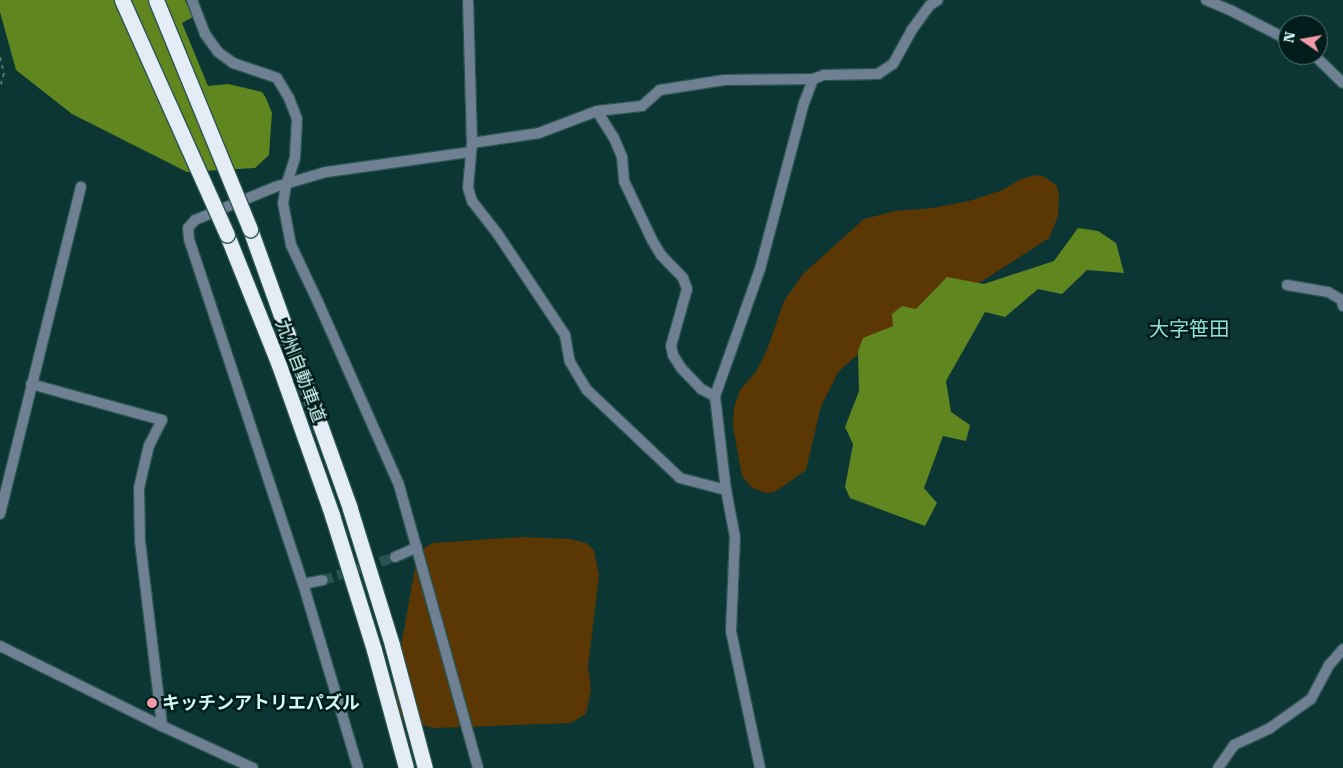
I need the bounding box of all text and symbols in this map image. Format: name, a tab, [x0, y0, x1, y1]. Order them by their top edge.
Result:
north arrow	[1278, 15, 1328, 65]
text: N	[1280, 30, 1298, 44]
street label: 九州自動車道	[271, 317, 329, 425]
district label: 大字笹田	[1149, 317, 1229, 341]
place label: キッチンアトリエパズル	[162, 692, 360, 714]
marker: キッチンアトリエパズル	[146, 697, 158, 709]

